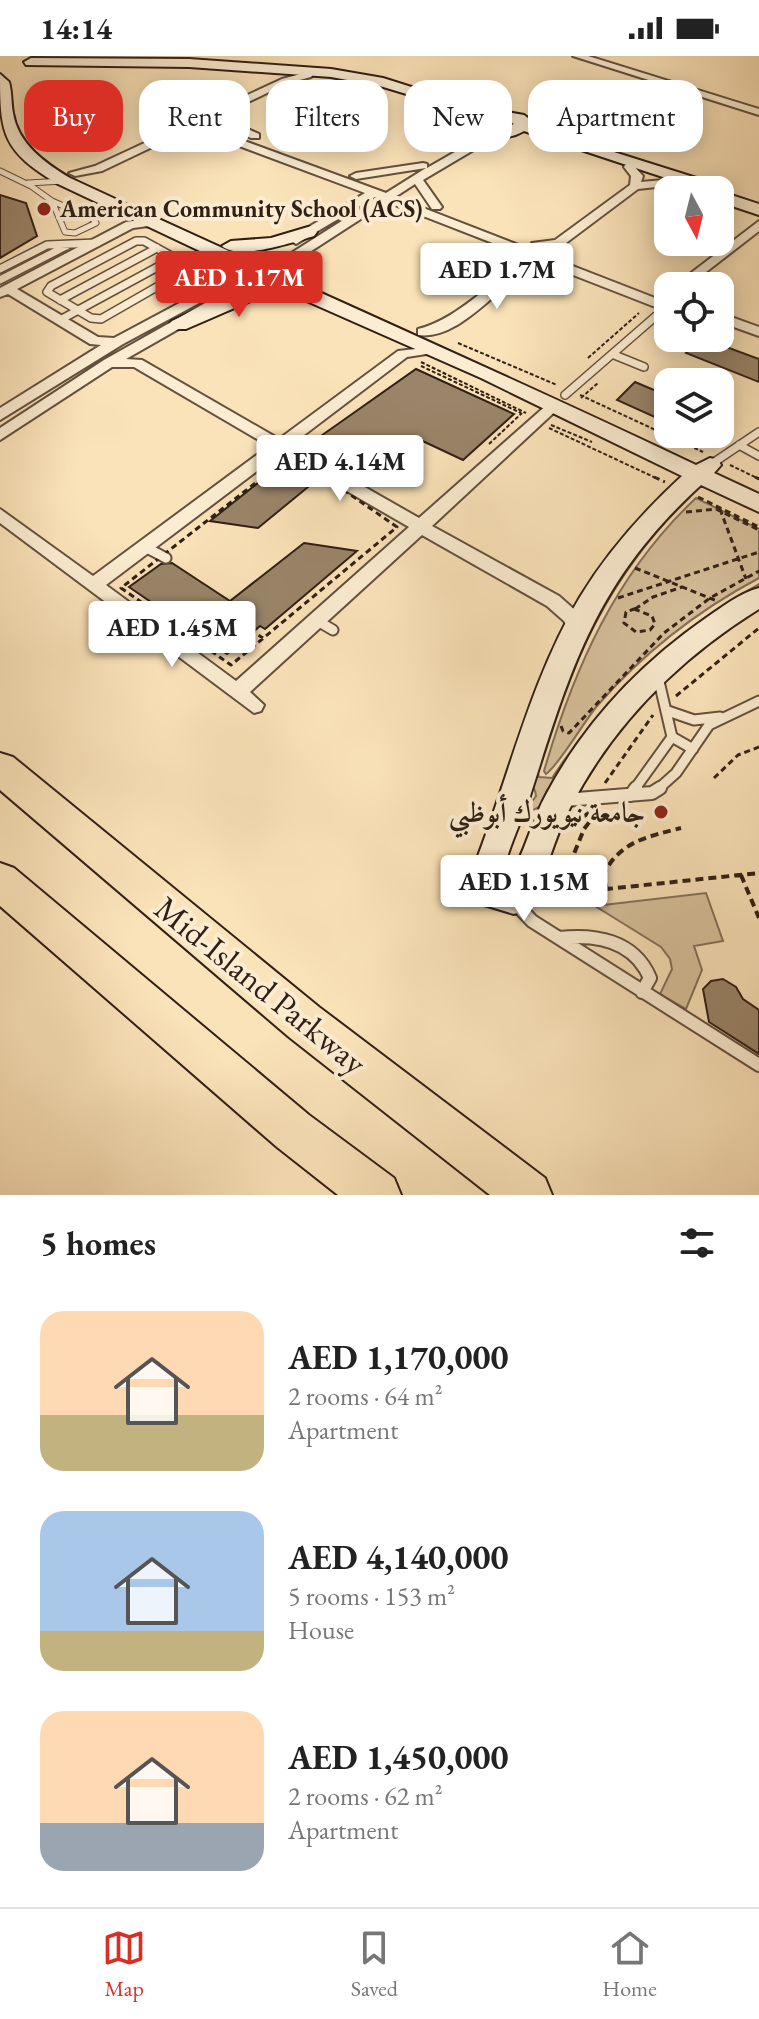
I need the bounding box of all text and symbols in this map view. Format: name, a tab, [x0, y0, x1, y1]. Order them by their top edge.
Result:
text: 14:14	[40, 9, 112, 48]
chip: Buy	[24, 80, 123, 152]
chip: Rent	[139, 80, 250, 152]
chip: Filters	[266, 80, 388, 152]
chip: New	[404, 80, 512, 152]
chip: Apartment	[528, 80, 703, 152]
north arrow	[654, 176, 734, 256]
map controls	[654, 176, 734, 448]
place label: American Community School (ACS)	[59, 193, 423, 225]
marker: American Community School (ACS)	[35, 200, 53, 218]
pin: AED 1.7M	[414, 243, 580, 311]
pin: AED 1.17M	[147, 251, 331, 319]
text: AED 1.7M	[438, 252, 556, 286]
text: AED 1.17M	[174, 260, 304, 294]
button: locate	[654, 272, 734, 352]
button: layers	[654, 368, 734, 448]
pin: AED 4.14M	[248, 435, 432, 503]
text: AED 4.14M	[275, 444, 405, 478]
pin: AED 1.45M	[80, 601, 264, 669]
text: AED 1.45M	[107, 610, 237, 644]
place label: جامعة نيويورك أبوظبي	[449, 793, 645, 839]
marker: جامعة نيويورك أبوظبي	[652, 803, 670, 821]
pin: AED 1.15M	[432, 855, 616, 923]
text: AED 1.15M	[459, 864, 589, 898]
street label: Mid-Island Parkway	[146, 886, 377, 1085]
text: 5 homes	[40, 1221, 156, 1265]
icon: filters	[675, 1221, 719, 1265]
text: AED 1,170,000	[288, 1335, 508, 1379]
icon: home	[104, 1343, 200, 1439]
text: 2 rooms · 64 m²	[288, 1379, 443, 1413]
text: Apartment	[288, 1413, 398, 1447]
text: AED 4,140,000	[288, 1535, 508, 1579]
icon: home	[104, 1543, 200, 1639]
text: 5 rooms · 153 m²	[288, 1579, 455, 1613]
text: House	[288, 1613, 354, 1647]
text: AED 1,450,000	[288, 1735, 508, 1779]
icon: home	[104, 1743, 200, 1839]
text: 2 rooms · 62 m²	[288, 1779, 443, 1813]
text: Apartment	[288, 1813, 398, 1847]
tab: Map	[102, 1926, 146, 2003]
tab: Saved	[351, 1926, 398, 2003]
tab: Home	[602, 1926, 657, 2003]

